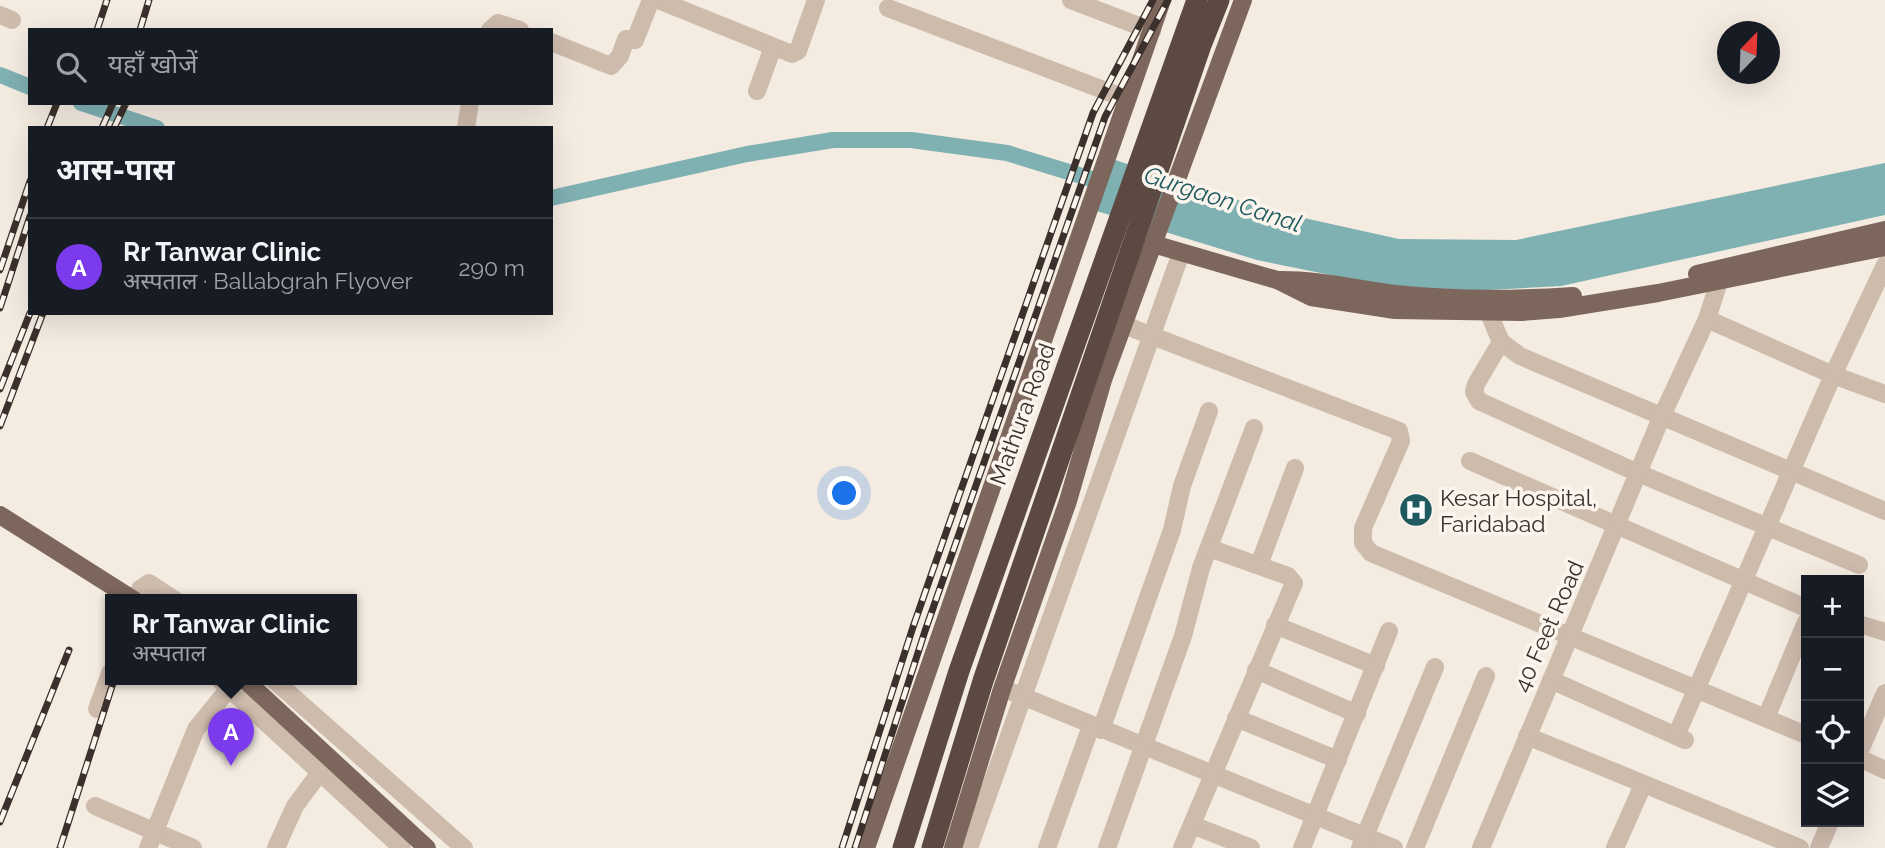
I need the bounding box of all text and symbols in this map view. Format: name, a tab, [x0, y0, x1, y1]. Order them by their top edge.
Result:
north arrow	[1717, 21, 1780, 84]
search box	[28, 28, 553, 105]
icon: search	[52, 48, 90, 86]
text: यहाँ खोजें	[108, 49, 198, 79]
text: आस-पास	[56, 152, 174, 187]
water label: Gurgaon Canal	[1141, 160, 1305, 238]
text: Rr Tanwar Clinic	[123, 237, 321, 267]
text: A	[71, 254, 87, 281]
text: 290 m	[458, 254, 525, 281]
text: अस्पताल · Ballabgrah Flyover	[123, 267, 413, 294]
street label: Mathura Road	[984, 339, 1060, 489]
your location	[827, 476, 861, 510]
place label: Kesar Hospital, Faridabad	[1440, 484, 1597, 537]
hospital icon: Kesar Hospital, Faridabad	[1397, 491, 1435, 529]
street label: 40 Feet Road	[1507, 556, 1589, 696]
map controls	[1801, 575, 1864, 827]
button: +	[1801, 575, 1864, 638]
popup	[105, 594, 357, 685]
text: Rr Tanwar Clinic	[132, 609, 330, 639]
button: −	[1801, 638, 1864, 701]
text: अस्पताल	[132, 639, 206, 666]
button: locate	[1801, 701, 1864, 764]
pin: A	[208, 708, 254, 766]
button: layers	[1801, 764, 1864, 827]

